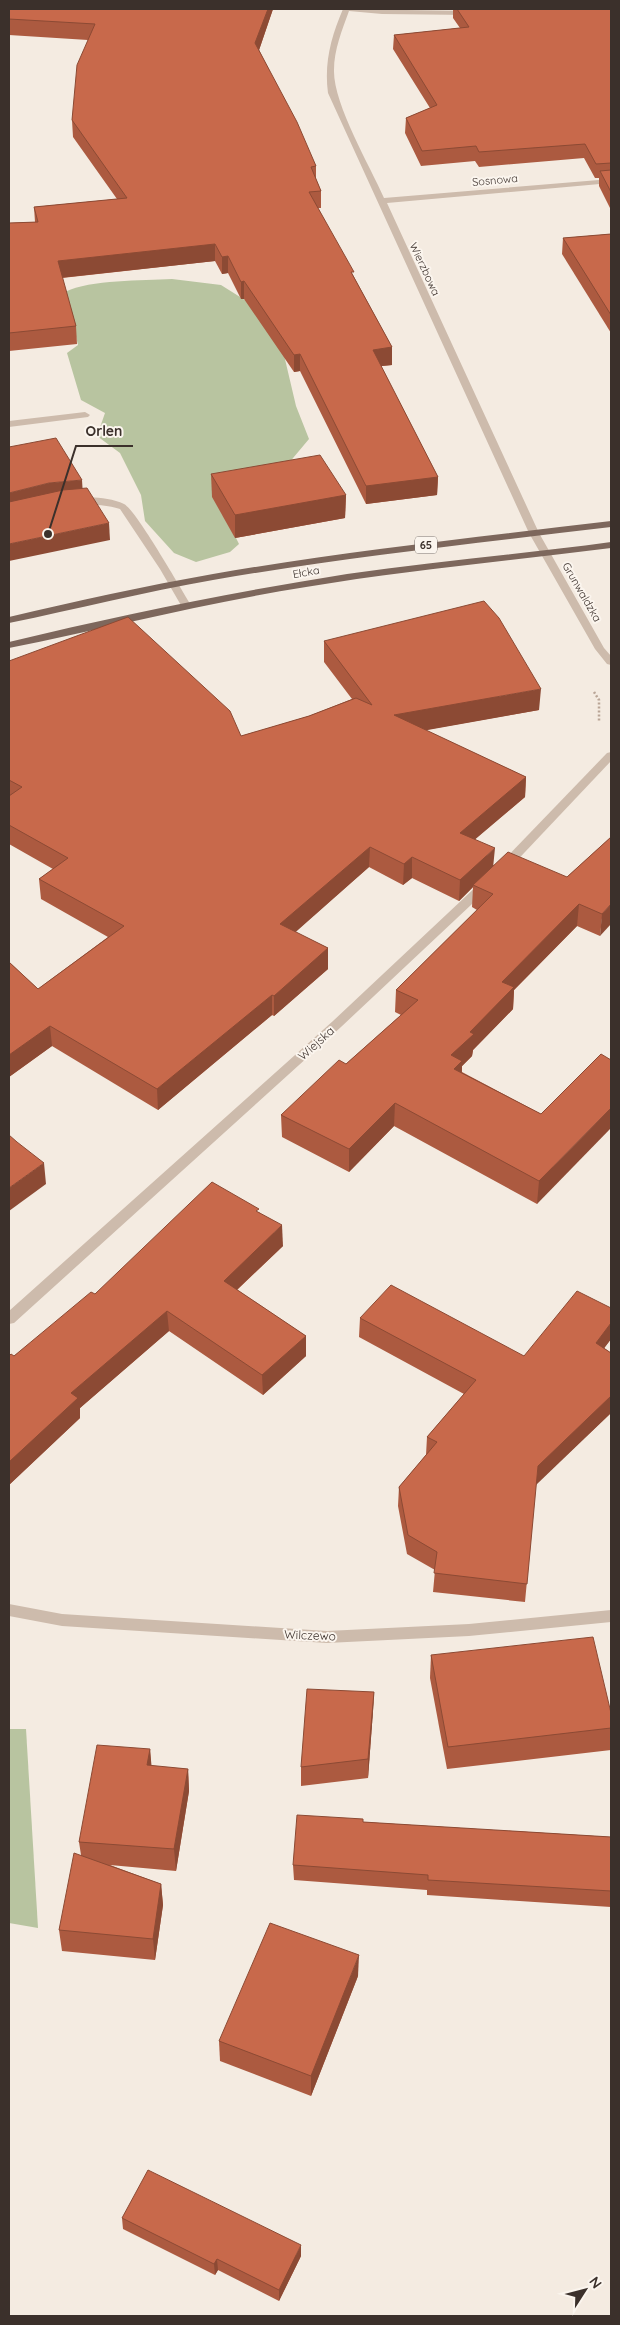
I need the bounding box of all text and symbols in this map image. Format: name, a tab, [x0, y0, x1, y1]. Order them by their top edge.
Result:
street label: Sosnowa	[471, 171, 519, 189]
street label: Wierzbowa	[407, 240, 443, 298]
callout: Orlen	[76, 417, 133, 446]
text: Orlen	[86, 422, 122, 440]
road number: 65	[415, 536, 437, 554]
street label: Grunwaldzka	[559, 560, 605, 624]
street label: Ełcka	[291, 563, 321, 581]
street label: Wiejska	[295, 1023, 337, 1063]
street label: Wilczewo	[284, 1627, 336, 1643]
north arrow	[560, 2265, 610, 2315]
text: N	[585, 2273, 606, 2292]

